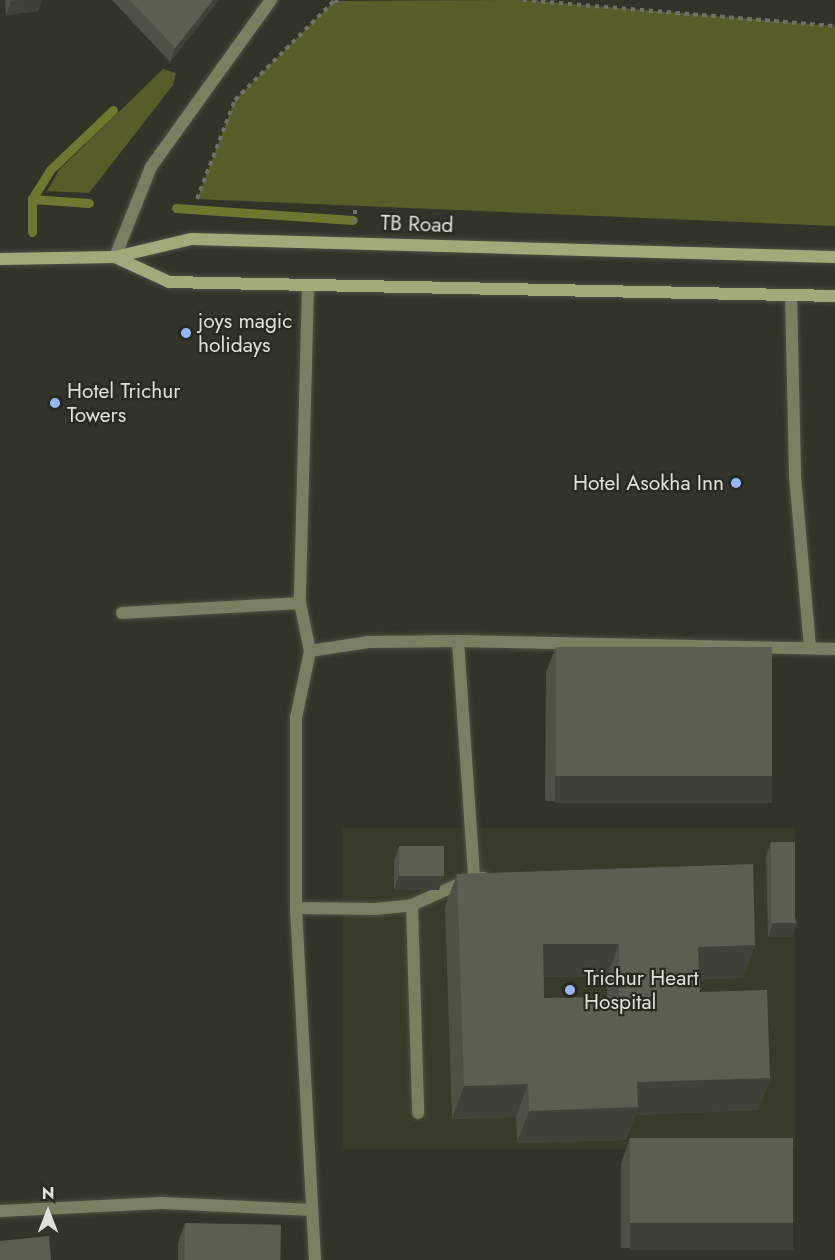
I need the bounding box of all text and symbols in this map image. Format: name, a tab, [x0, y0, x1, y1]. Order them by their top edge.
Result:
street label: TB Road	[380, 210, 454, 238]
place label: joys magic holidays	[198, 308, 292, 358]
marker: joys magic holidays	[179, 326, 193, 340]
place label: Hotel Trichur Towers	[67, 378, 181, 428]
marker: Hotel Trichur Towers	[48, 396, 62, 410]
place label: Hotel Asokha Inn	[573, 470, 724, 496]
marker: Hotel Asokha Inn	[729, 476, 743, 490]
place label: Trichur Heart Hospital	[584, 965, 699, 1015]
marker: Trichur Heart Hospital	[561, 981, 579, 999]
north arrow	[18, 1182, 78, 1242]
text: N	[42, 1182, 54, 1205]

